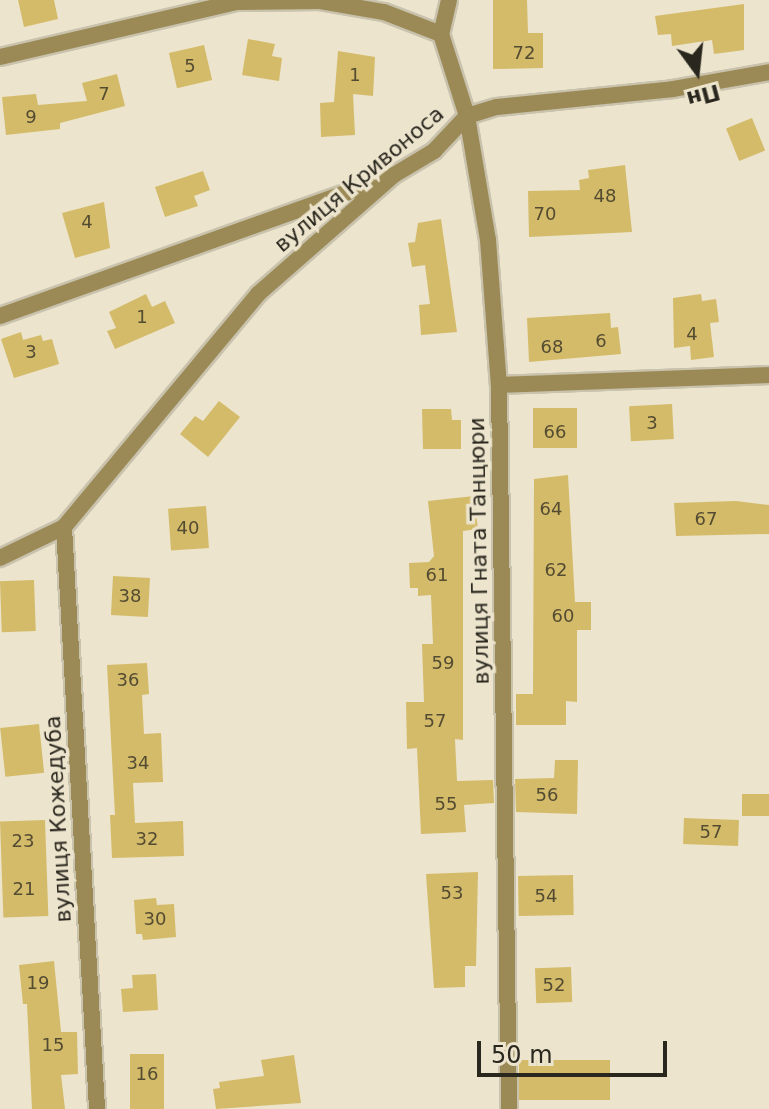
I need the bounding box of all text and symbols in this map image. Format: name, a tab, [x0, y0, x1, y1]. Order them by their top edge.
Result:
north arrow	[657, 32, 737, 112]
house number: 72	[513, 42, 535, 64]
house number: 5	[184, 55, 196, 77]
house number: 1	[349, 64, 361, 86]
text: Пн	[684, 79, 723, 112]
house number: 7	[98, 83, 110, 105]
street label: вулиця Кривоноса	[269, 100, 449, 258]
house number: 9	[25, 106, 37, 128]
house number: 48	[594, 185, 616, 207]
house number: 70	[534, 203, 556, 225]
house number: 4	[81, 211, 93, 233]
house number: 1	[136, 306, 148, 328]
house number: 4	[686, 323, 698, 345]
house number: 6	[595, 330, 607, 352]
house number: 68	[541, 336, 563, 358]
house number: 3	[25, 341, 37, 363]
house number: 3	[646, 412, 658, 434]
street label: вулиця Гната Танцюри	[463, 417, 495, 685]
house number: 66	[544, 421, 566, 443]
house number: 64	[540, 498, 562, 520]
house number: 67	[695, 508, 717, 530]
house number: 40	[177, 517, 199, 539]
house number: 62	[545, 559, 567, 581]
house number: 61	[426, 564, 448, 586]
house number: 38	[119, 585, 141, 607]
house number: 60	[552, 605, 574, 627]
house number: 59	[432, 652, 454, 674]
house number: 36	[117, 669, 139, 691]
house number: 57	[424, 710, 446, 732]
street label: вулиця Кожедуба	[39, 715, 77, 923]
house number: 34	[127, 752, 149, 774]
house number: 56	[536, 784, 558, 806]
house number: 55	[435, 793, 457, 815]
house number: 57	[700, 821, 722, 843]
house number: 32	[136, 828, 158, 850]
house number: 23	[12, 830, 34, 852]
house number: 21	[13, 878, 35, 900]
house number: 53	[441, 882, 463, 904]
house number: 54	[535, 885, 557, 907]
house number: 30	[144, 908, 166, 930]
house number: 19	[27, 972, 49, 994]
house number: 52	[543, 974, 565, 996]
scale bar	[481, 1025, 671, 1075]
house number: 15	[42, 1034, 64, 1056]
text: 50 m	[491, 1041, 553, 1069]
house number: 16	[136, 1063, 158, 1085]

